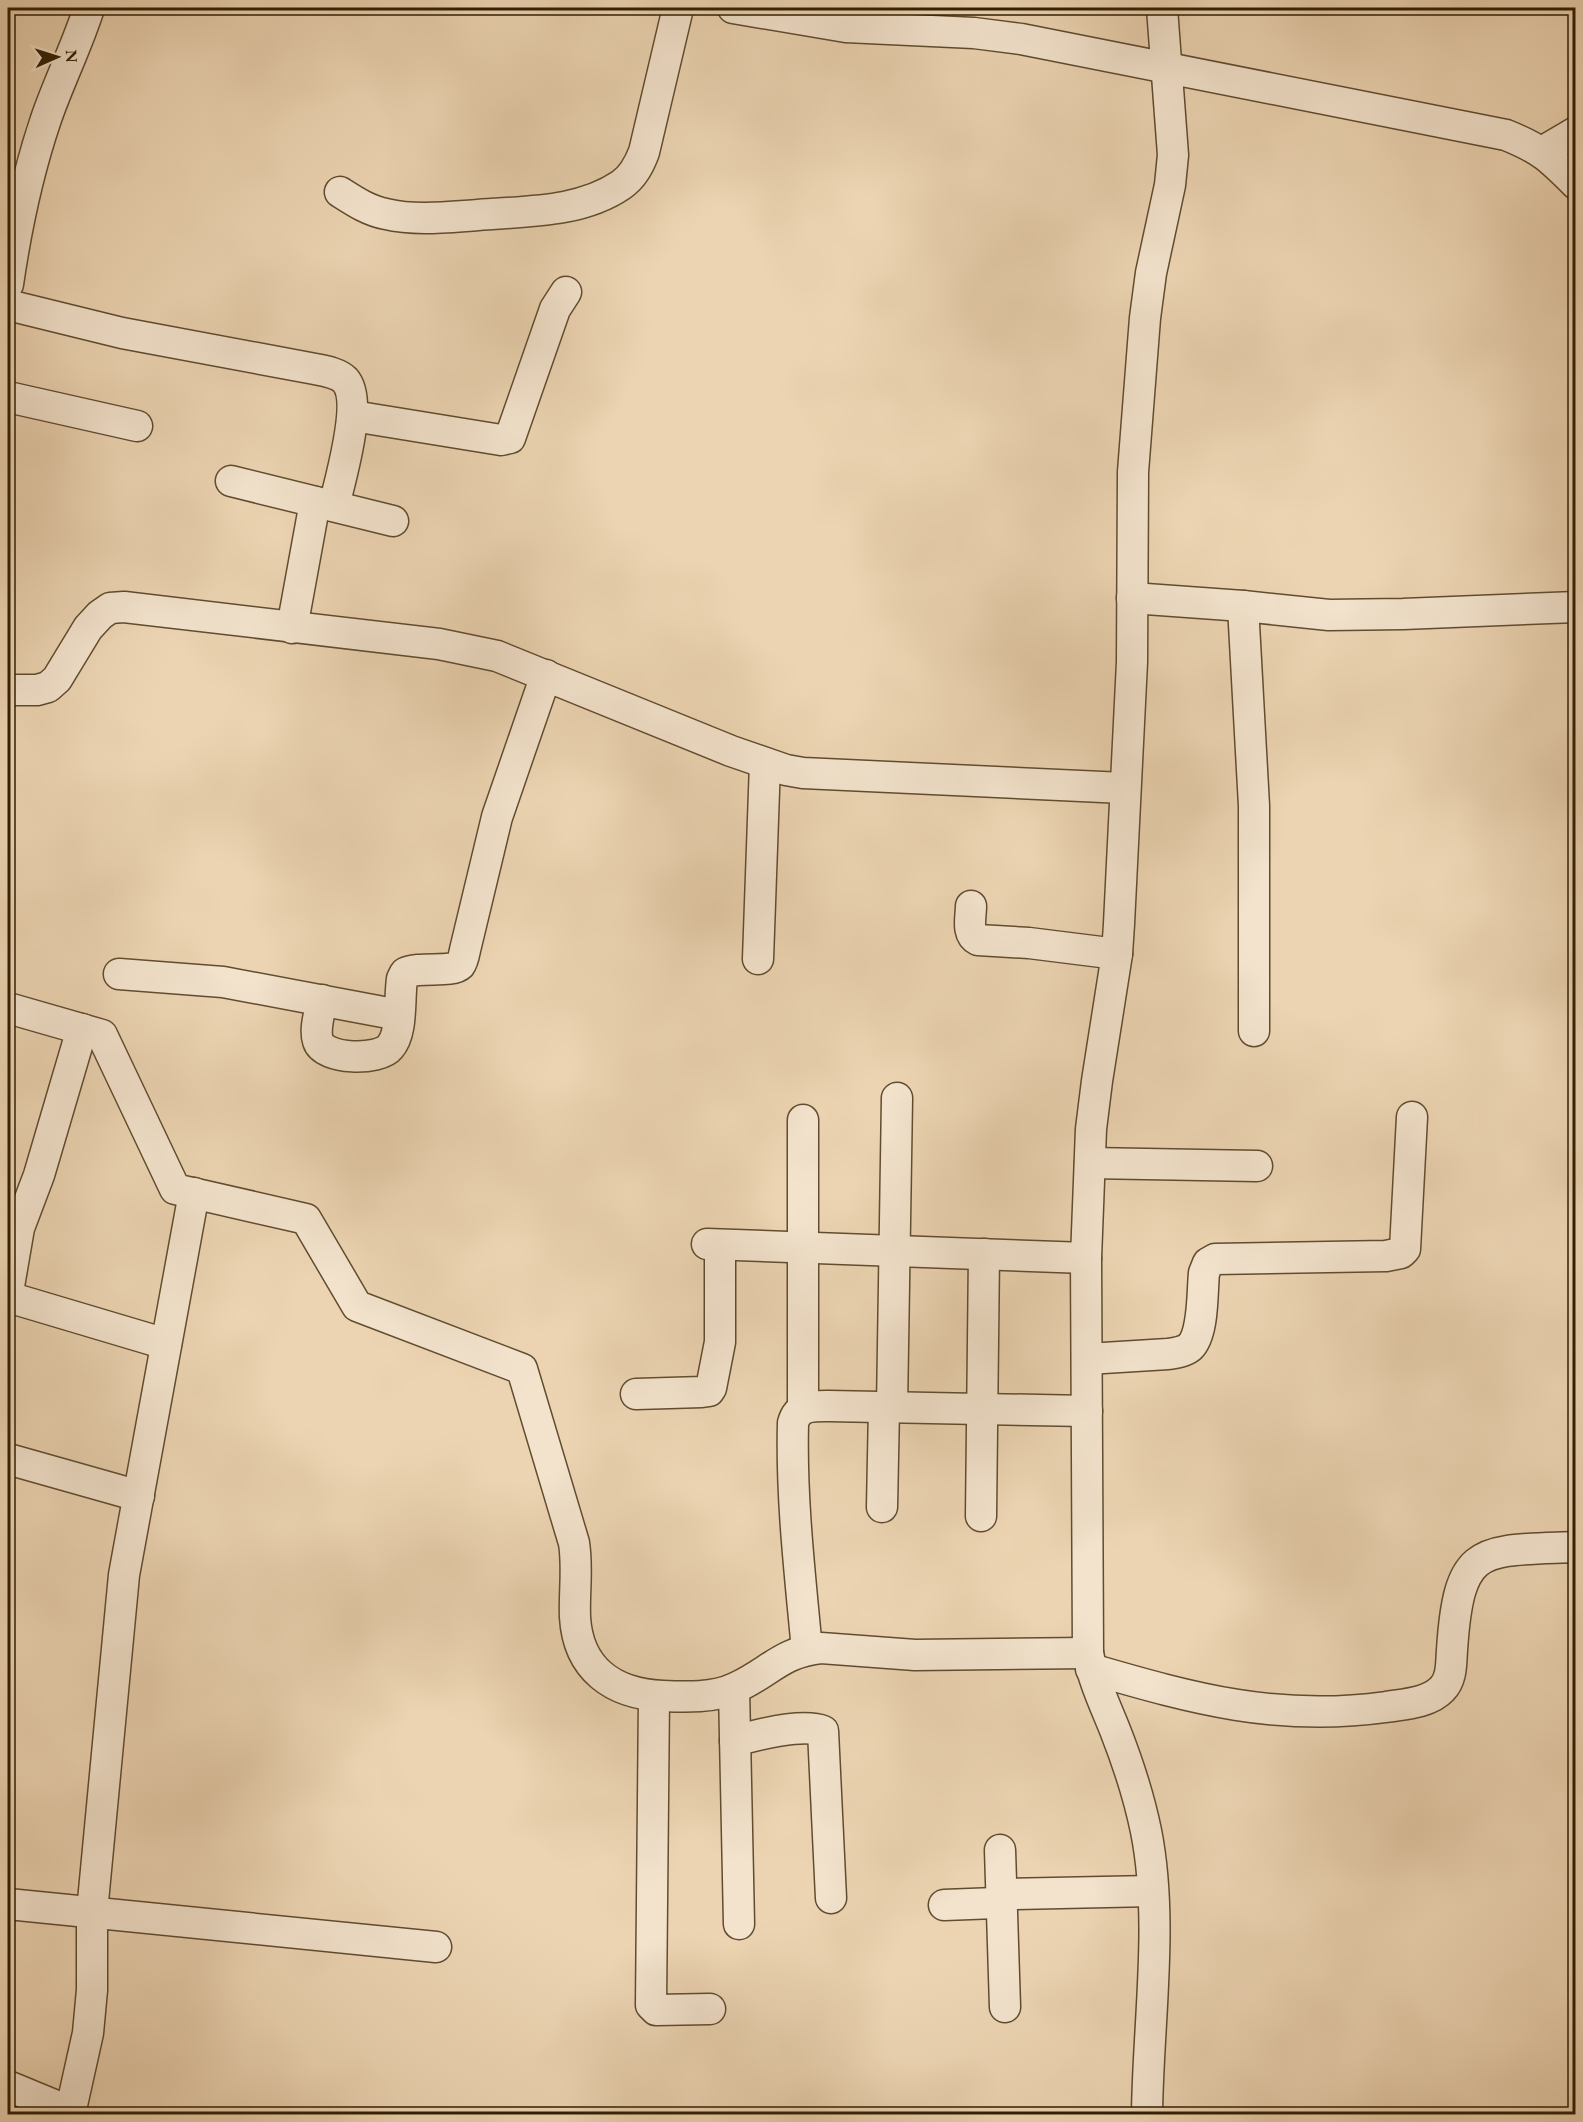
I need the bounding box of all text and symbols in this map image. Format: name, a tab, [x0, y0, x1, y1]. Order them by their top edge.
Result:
north arrow	[27, 27, 87, 87]
text: N	[61, 49, 82, 63]

